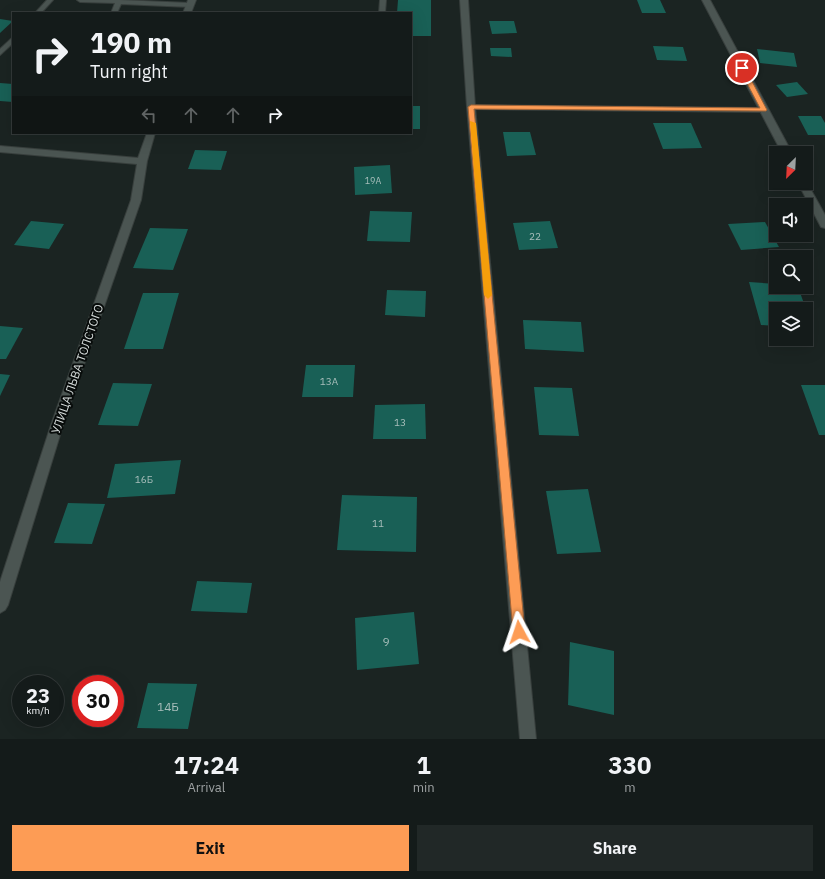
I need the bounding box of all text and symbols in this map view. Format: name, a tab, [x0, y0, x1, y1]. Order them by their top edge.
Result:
text: 190 m	[90, 24, 172, 61]
icon: right	[24, 28, 76, 80]
pin	[725, 51, 759, 85]
icon: arrive	[731, 57, 753, 79]
text: Turn right	[90, 60, 168, 83]
icon: left	[138, 104, 160, 126]
icon: ahead	[180, 104, 202, 126]
icon: ahead	[222, 104, 244, 126]
icon: right	[264, 104, 286, 126]
north arrow	[769, 146, 813, 190]
map controls	[769, 146, 813, 346]
house number: 19А	[365, 175, 382, 186]
button: sound	[769, 198, 813, 242]
house number: 22	[529, 230, 541, 243]
button: search	[769, 250, 813, 294]
street label: УЛИЦА ЛЬВА ТОЛСТОГО	[48, 302, 106, 436]
button: layers	[769, 302, 813, 346]
house number: 13А	[320, 375, 339, 388]
house number: 13	[394, 416, 406, 429]
house number: 16Б	[135, 473, 153, 486]
house number: 11	[372, 517, 384, 530]
position arrow	[498, 611, 540, 653]
house number: 9	[382, 634, 390, 649]
speed limit sign: 30	[72, 675, 124, 727]
text: 23	[26, 682, 50, 709]
house number: 14Б	[157, 699, 179, 714]
text: km/h	[26, 704, 50, 717]
text: 17:24	[174, 749, 239, 781]
text: 1	[416, 749, 431, 781]
text: 330	[608, 749, 651, 781]
text: Arrival	[187, 779, 225, 796]
text: min	[413, 779, 435, 796]
text: m	[624, 779, 635, 796]
button: Exit	[12, 825, 409, 871]
button: Share	[417, 825, 813, 871]

